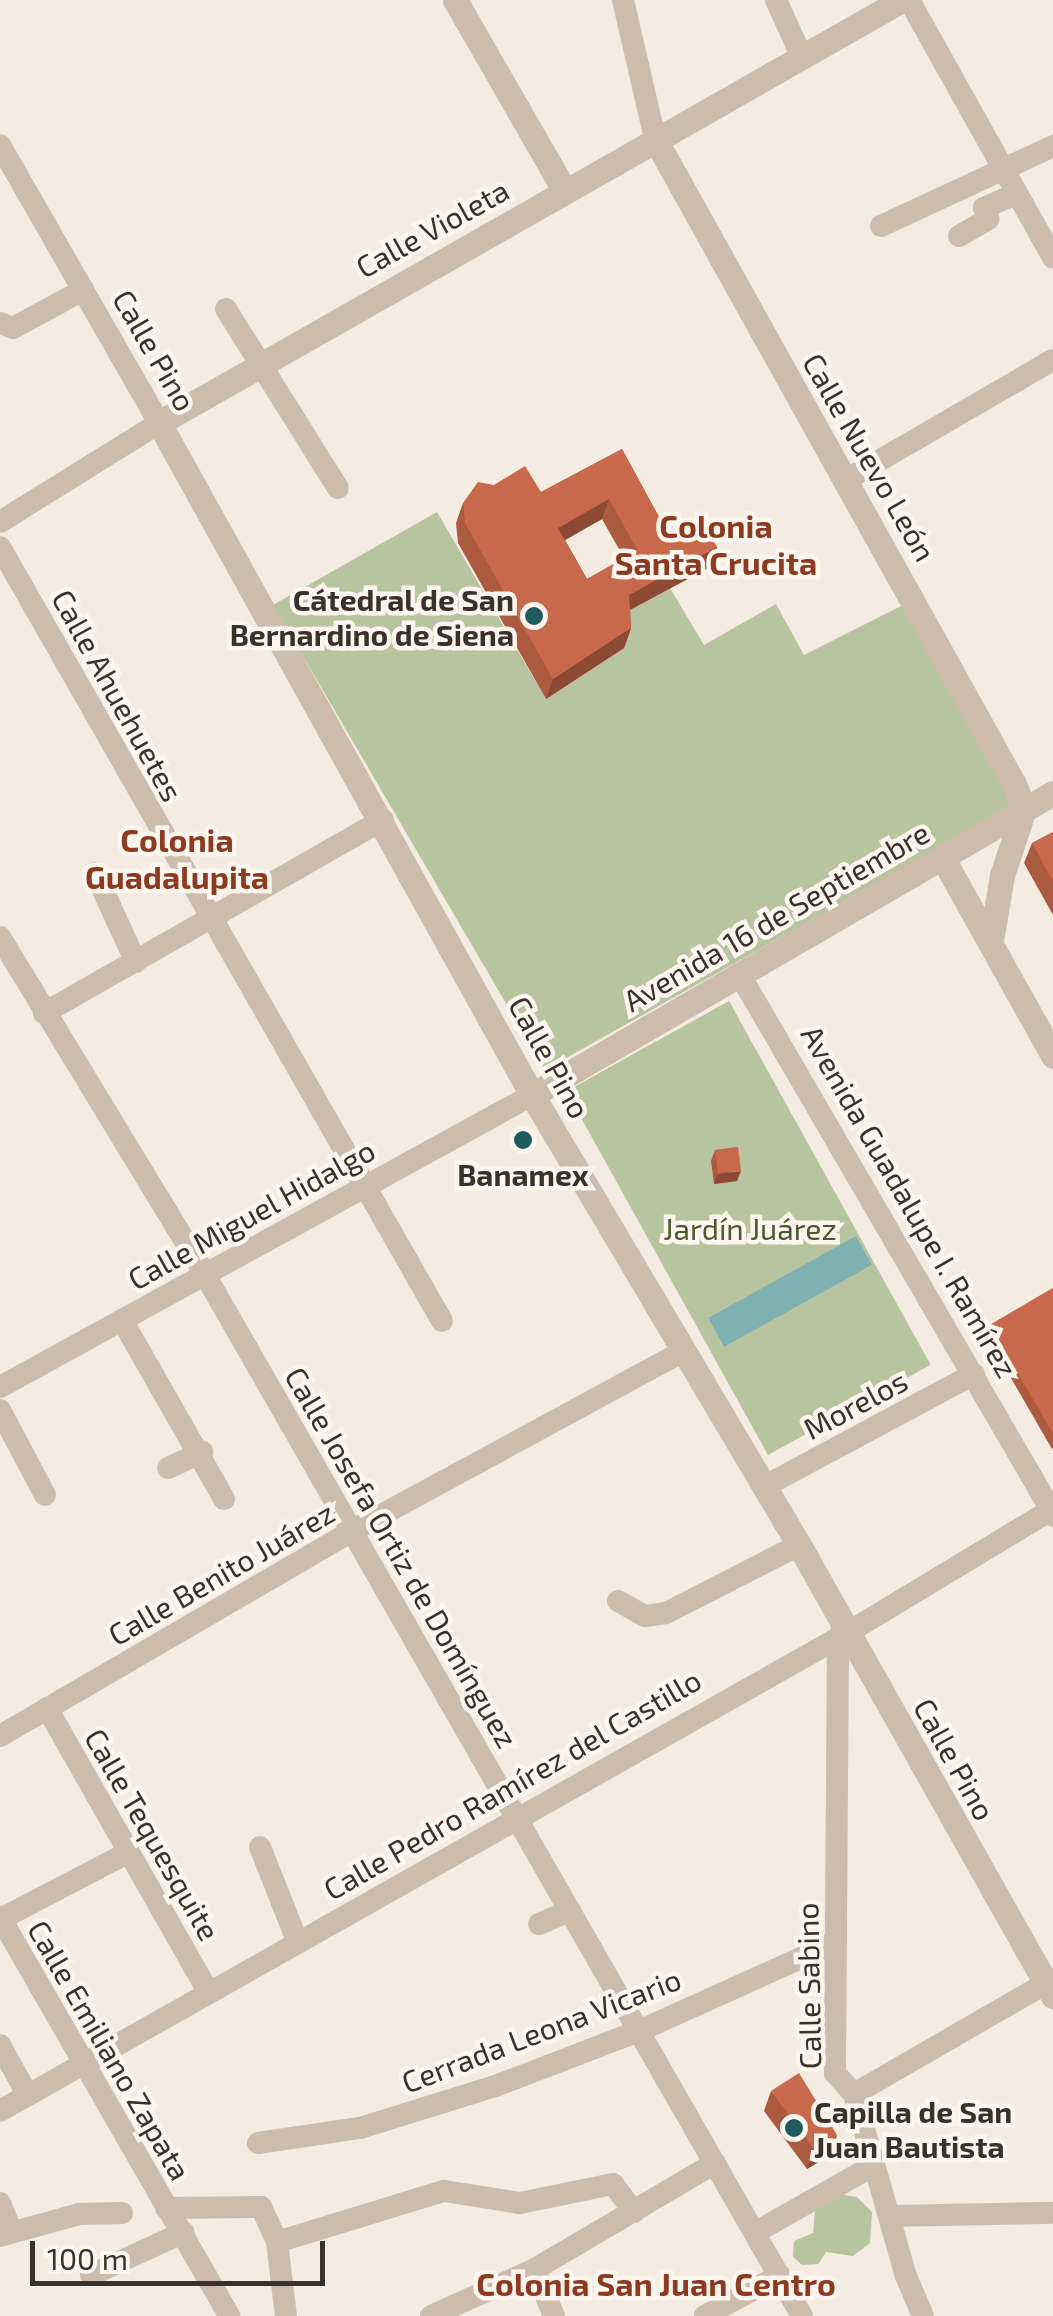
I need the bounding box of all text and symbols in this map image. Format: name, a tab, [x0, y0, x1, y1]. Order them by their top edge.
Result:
street label: Calle Violeta	[349, 171, 515, 285]
street label: Calle Pino	[106, 283, 204, 417]
street label: Calle Nuevo León	[796, 347, 944, 567]
district label: Colonia Santa Crucita	[615, 507, 817, 582]
place label: Cátedral de San Bernardino de Siena	[230, 581, 514, 652]
street label: Calle Ahuehuetes	[45, 583, 191, 807]
marker: Cátedral de San Bernardino de Siena	[523, 605, 545, 627]
street label: Avenida 16 de Septiembre	[617, 814, 935, 1018]
district label: Colonia Guadalupita	[85, 821, 269, 896]
street label: Calle Pino	[502, 990, 598, 1124]
street label: Avenida Guadalupe I. Ramírez	[794, 1019, 1026, 1383]
marker: Banamex	[512, 1129, 534, 1151]
street label: Calle Miguel Hidalgo	[121, 1131, 381, 1297]
place label: Banamex	[457, 1156, 589, 1192]
park label: Jardín Juárez	[663, 1210, 837, 1246]
street label: Calle Josefa Ortiz de Domínguez	[278, 1360, 526, 1754]
street label: Morelos	[797, 1362, 913, 1446]
street label: Calle Benito Juárez	[101, 1493, 341, 1653]
street label: Calle Pedro Ramírez del Castillo	[317, 1661, 707, 1907]
street label: Calle Pino	[907, 1692, 1003, 1826]
street label: Calle Tequesquite	[78, 1721, 228, 1947]
street label: Calle Sabino	[789, 1902, 827, 2070]
street label: Calle Emiliano Zapata	[21, 1914, 199, 2186]
street label: Cerrada Leona Vicario	[396, 1960, 686, 2100]
place label: Capilla de San Juan Bautista	[814, 2093, 1012, 2164]
marker: Capilla de San Juan Bautista	[783, 2117, 805, 2139]
scale bar	[35, 2221, 330, 2283]
text: 100 m	[47, 2240, 128, 2276]
district label: Colonia San Juan Centro	[476, 2264, 836, 2302]

